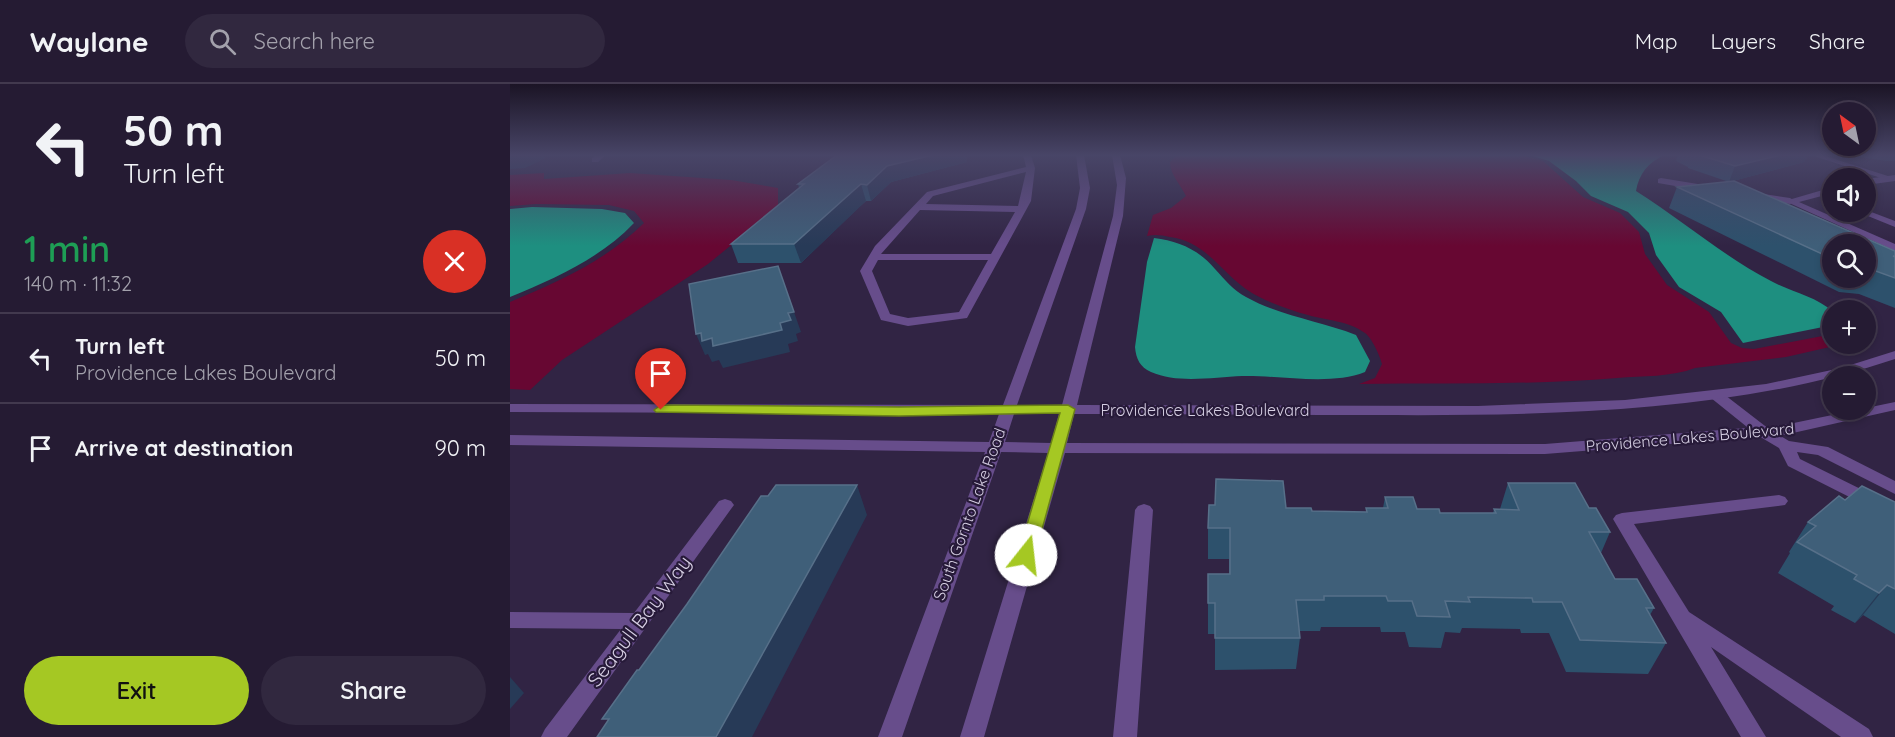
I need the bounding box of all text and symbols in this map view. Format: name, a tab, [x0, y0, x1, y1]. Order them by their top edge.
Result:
search box	[185, 14, 605, 68]
text: Waylane	[30, 24, 149, 59]
icon: search	[206, 25, 239, 58]
text: Search here	[254, 27, 375, 55]
text: Map	[1635, 28, 1678, 54]
text: Layers	[1711, 28, 1776, 54]
text: Share	[1809, 28, 1865, 54]
north arrow	[1822, 102, 1876, 156]
map controls	[1822, 102, 1876, 420]
text: 50 m	[123, 104, 223, 157]
icon: left	[24, 108, 102, 186]
text: Turn left	[123, 156, 225, 190]
button: sound	[1822, 168, 1876, 222]
text: 1 min	[24, 226, 110, 271]
button: close	[423, 230, 486, 293]
button: search	[1822, 234, 1876, 288]
text: 140 m · 11:32	[24, 271, 132, 296]
button: +	[1822, 300, 1876, 354]
text: Turn left	[75, 332, 165, 360]
icon: left	[24, 342, 57, 375]
text: 50 m	[435, 344, 486, 372]
pin	[635, 348, 686, 410]
icon: arrive	[644, 357, 677, 390]
text: Providence Lakes Boulevard	[75, 360, 336, 385]
button: −	[1822, 366, 1876, 420]
street label: Providence Lakes Boulevard	[1100, 400, 1310, 420]
street label: Providence Lakes Boulevard	[1585, 418, 1795, 456]
street label: South Gornto Lake Road	[929, 425, 1009, 603]
icon: arrive	[24, 432, 57, 465]
text: Arrive at destination	[75, 434, 293, 462]
text: 90 m	[435, 434, 486, 462]
position arrow	[994, 523, 1058, 587]
street label: Seagull Bay Way	[582, 551, 696, 691]
button: Exit	[24, 656, 249, 725]
button: Share	[261, 656, 486, 725]

